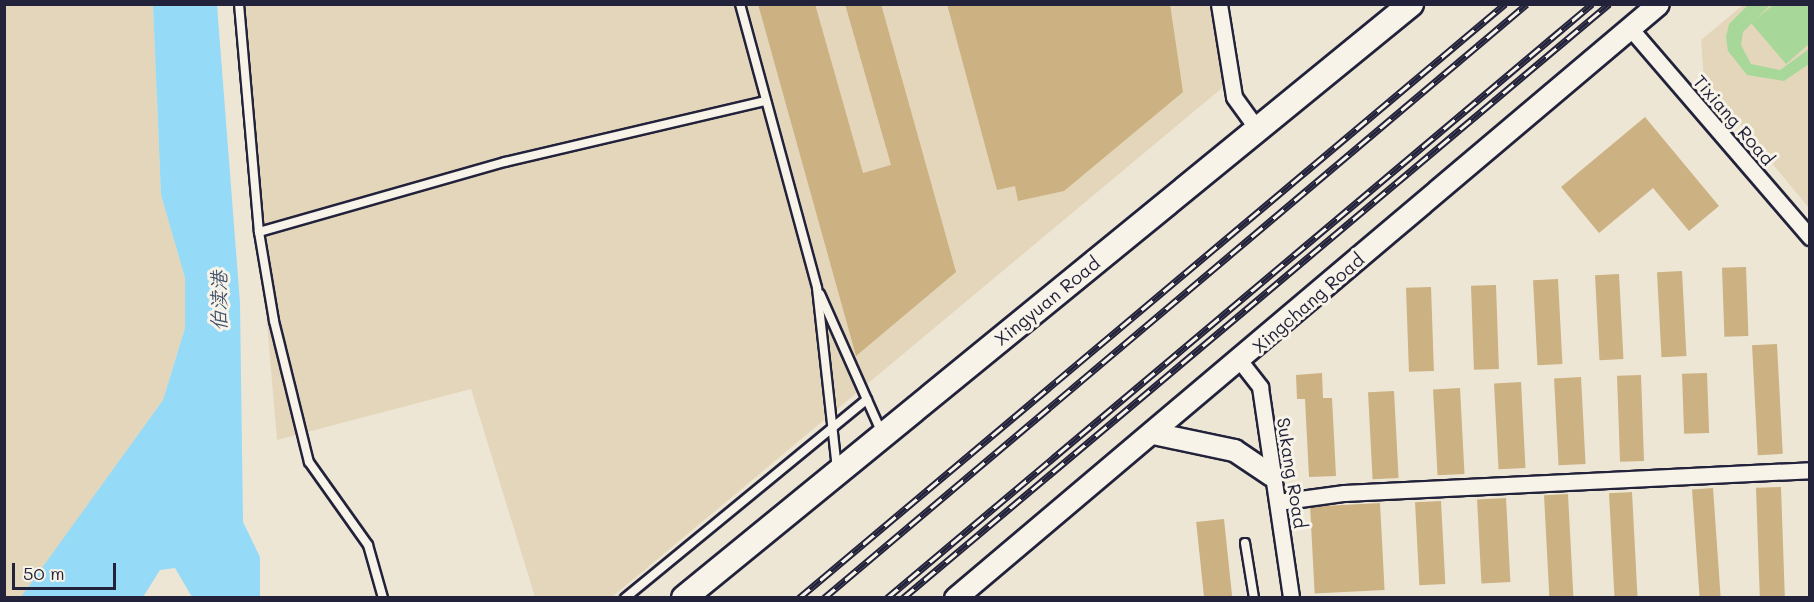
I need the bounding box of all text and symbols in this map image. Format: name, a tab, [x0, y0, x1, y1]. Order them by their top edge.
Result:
street label: Tixiang Road	[1689, 70, 1779, 170]
street label: Xingchang Road	[1248, 249, 1368, 357]
street label: Xingyuan Road	[990, 252, 1104, 350]
water label: 伯渎港	[206, 271, 230, 331]
street label: Sukang Road	[1273, 416, 1311, 530]
scale bar	[15, 551, 118, 589]
text: 50 m	[23, 561, 65, 585]

